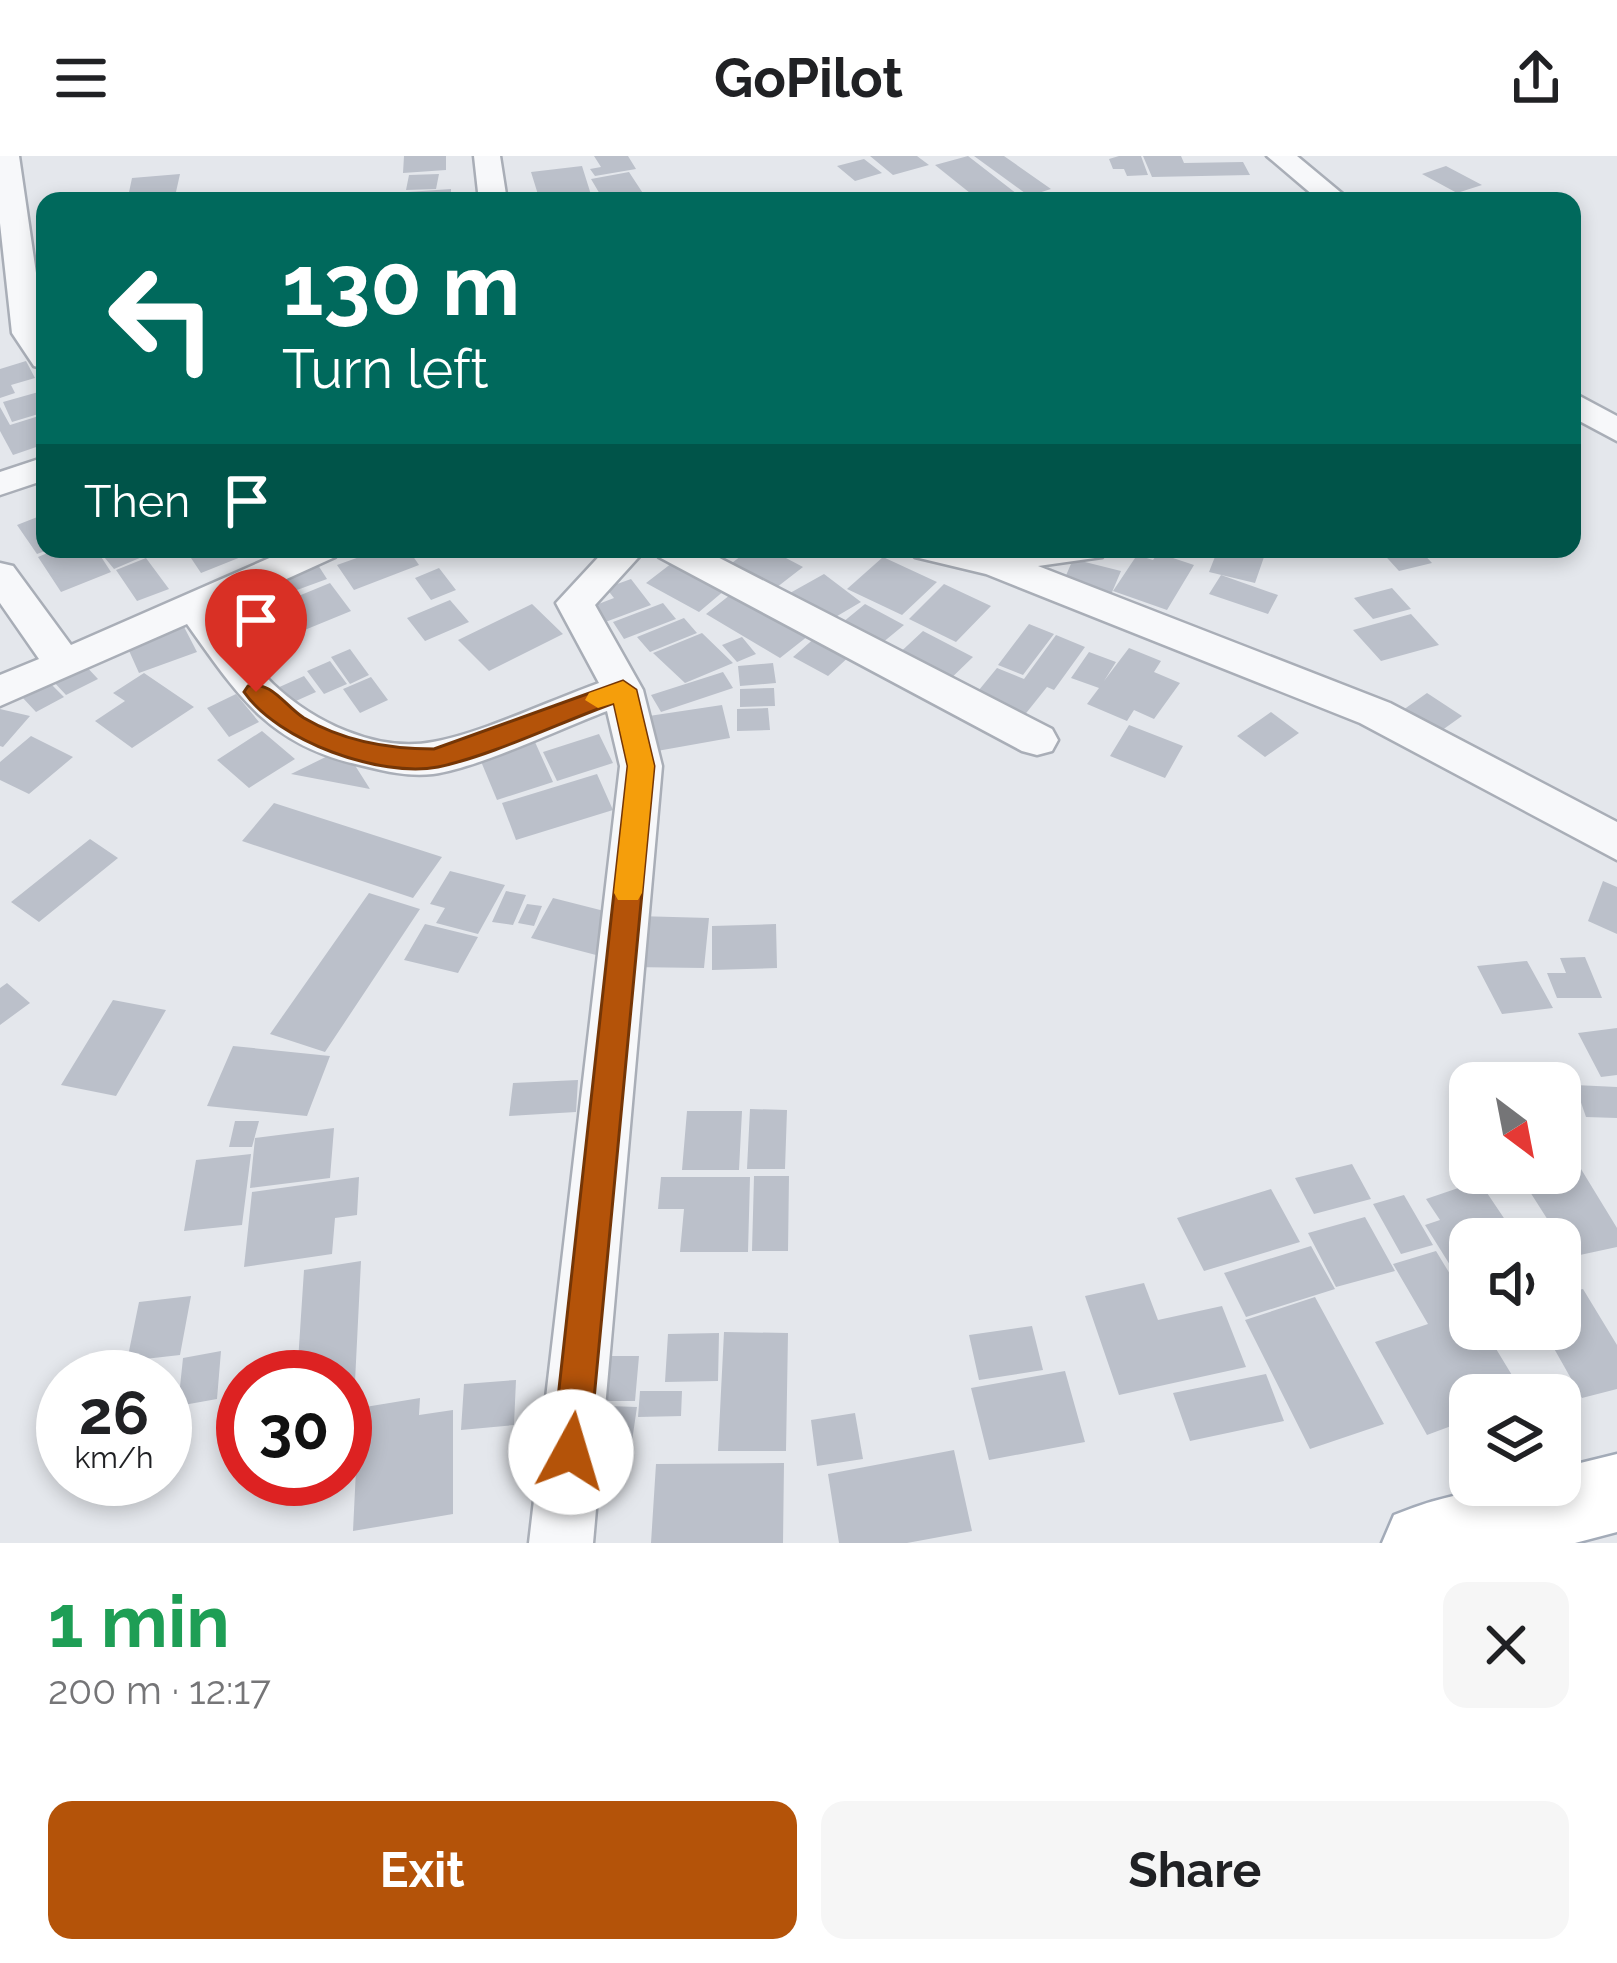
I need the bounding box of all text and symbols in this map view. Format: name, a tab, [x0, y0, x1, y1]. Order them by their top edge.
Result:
icon: menu	[48, 45, 114, 111]
icon: share	[1503, 45, 1569, 111]
text: GoPilot	[714, 46, 903, 110]
text: 130 m	[282, 236, 520, 335]
icon: left	[84, 240, 240, 396]
text: Turn left	[282, 337, 489, 401]
icon: arrive	[214, 468, 280, 534]
text: Then	[84, 475, 190, 528]
pin	[205, 569, 307, 692]
icon: arrive	[223, 587, 289, 653]
north arrow	[1449, 1062, 1581, 1194]
map controls	[1449, 1062, 1581, 1506]
button: sound	[1449, 1218, 1581, 1350]
speed limit sign: 30	[216, 1350, 372, 1506]
button: layers	[1449, 1374, 1581, 1506]
text: 26	[79, 1378, 149, 1448]
position arrow	[508, 1389, 634, 1515]
text: km/h	[74, 1440, 154, 1475]
text: 1 min	[48, 1579, 230, 1664]
button: close	[1443, 1582, 1569, 1708]
text: 200 m · 12:17	[48, 1667, 271, 1713]
button: Exit	[48, 1801, 797, 1939]
button: Share	[821, 1801, 1569, 1939]

